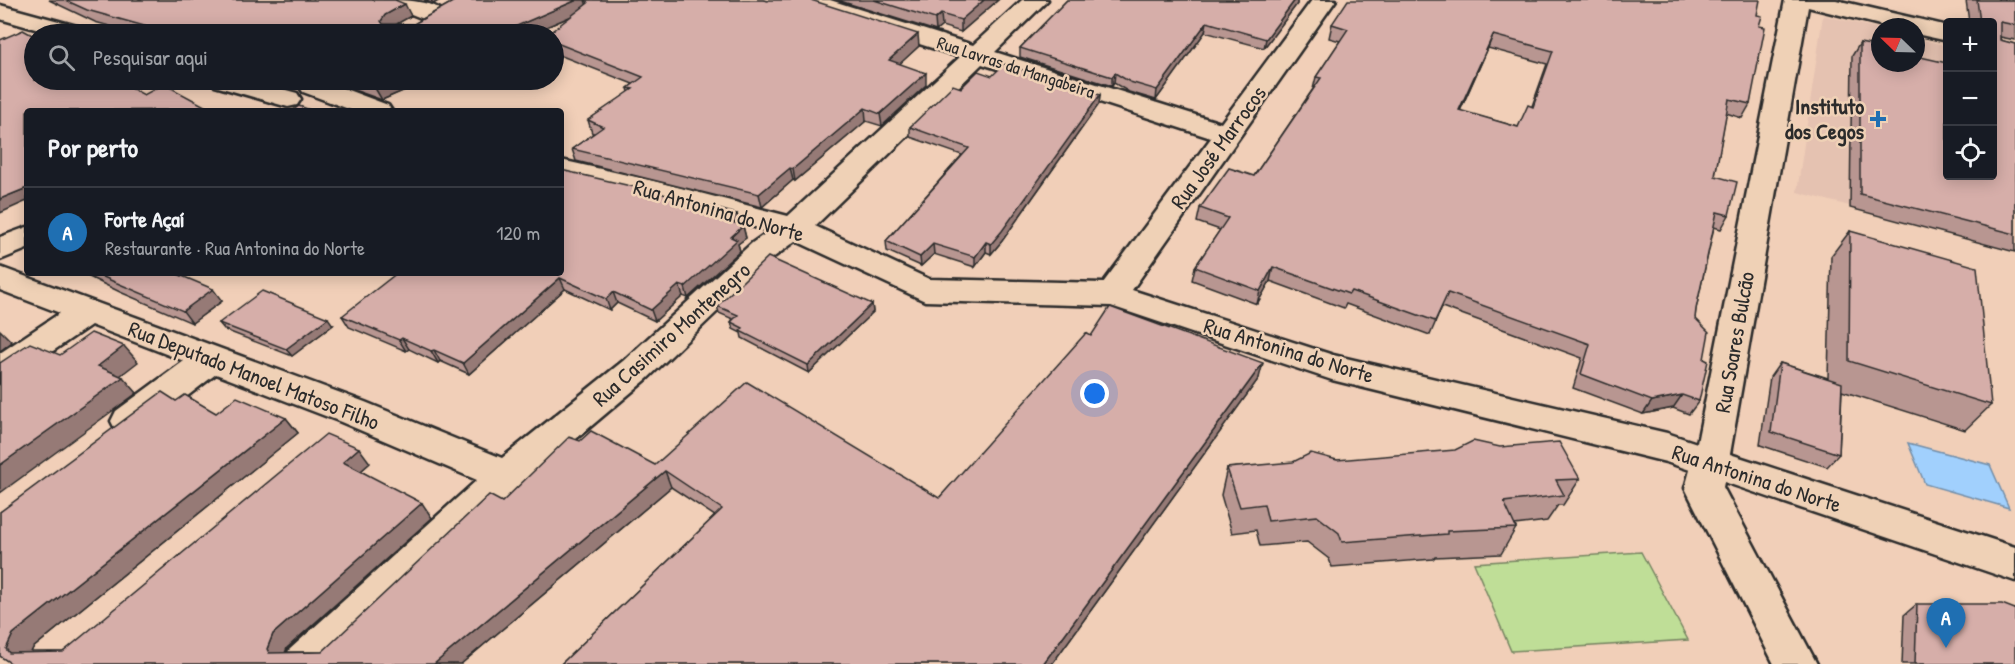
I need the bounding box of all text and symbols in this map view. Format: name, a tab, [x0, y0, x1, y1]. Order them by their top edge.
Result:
north arrow	[1871, 18, 1925, 72]
map controls	[1943, 18, 1997, 180]
button: +	[1943, 18, 1997, 72]
search box	[24, 24, 564, 90]
street label: Rua Lavras da Mangabeira	[934, 30, 1098, 104]
icon: search	[45, 41, 78, 74]
text: Pesquisar aqui	[93, 42, 208, 72]
button: −	[1943, 72, 1997, 126]
street label: Rua José Marrocos	[1163, 79, 1273, 215]
place label: Instituto dos Cegos	[1785, 91, 1865, 147]
marker: Instituto dos Cegos	[1869, 110, 1887, 128]
button: locate	[1943, 126, 1997, 180]
text: Por perto	[48, 130, 138, 165]
street label: Rua Antonina do Norte	[630, 171, 808, 249]
text: Forte Açaí	[105, 204, 185, 234]
text: A	[63, 219, 72, 246]
text: 120 m	[496, 219, 540, 246]
text: Restaurante · Rua Antonina do Norte	[105, 234, 365, 261]
street label: Rua Casimiro Montenegro	[586, 255, 757, 413]
street label: Rua Soares Bulcão	[1707, 269, 1761, 415]
street label: Rua Antonina do Norte	[1200, 310, 1378, 390]
street label: Rua Deputado Manoel Matoso Filho	[124, 313, 384, 437]
your location	[1080, 379, 1109, 408]
street label: Rua Antonina do Norte	[1669, 437, 1846, 520]
pin: A	[1926, 598, 1966, 648]

